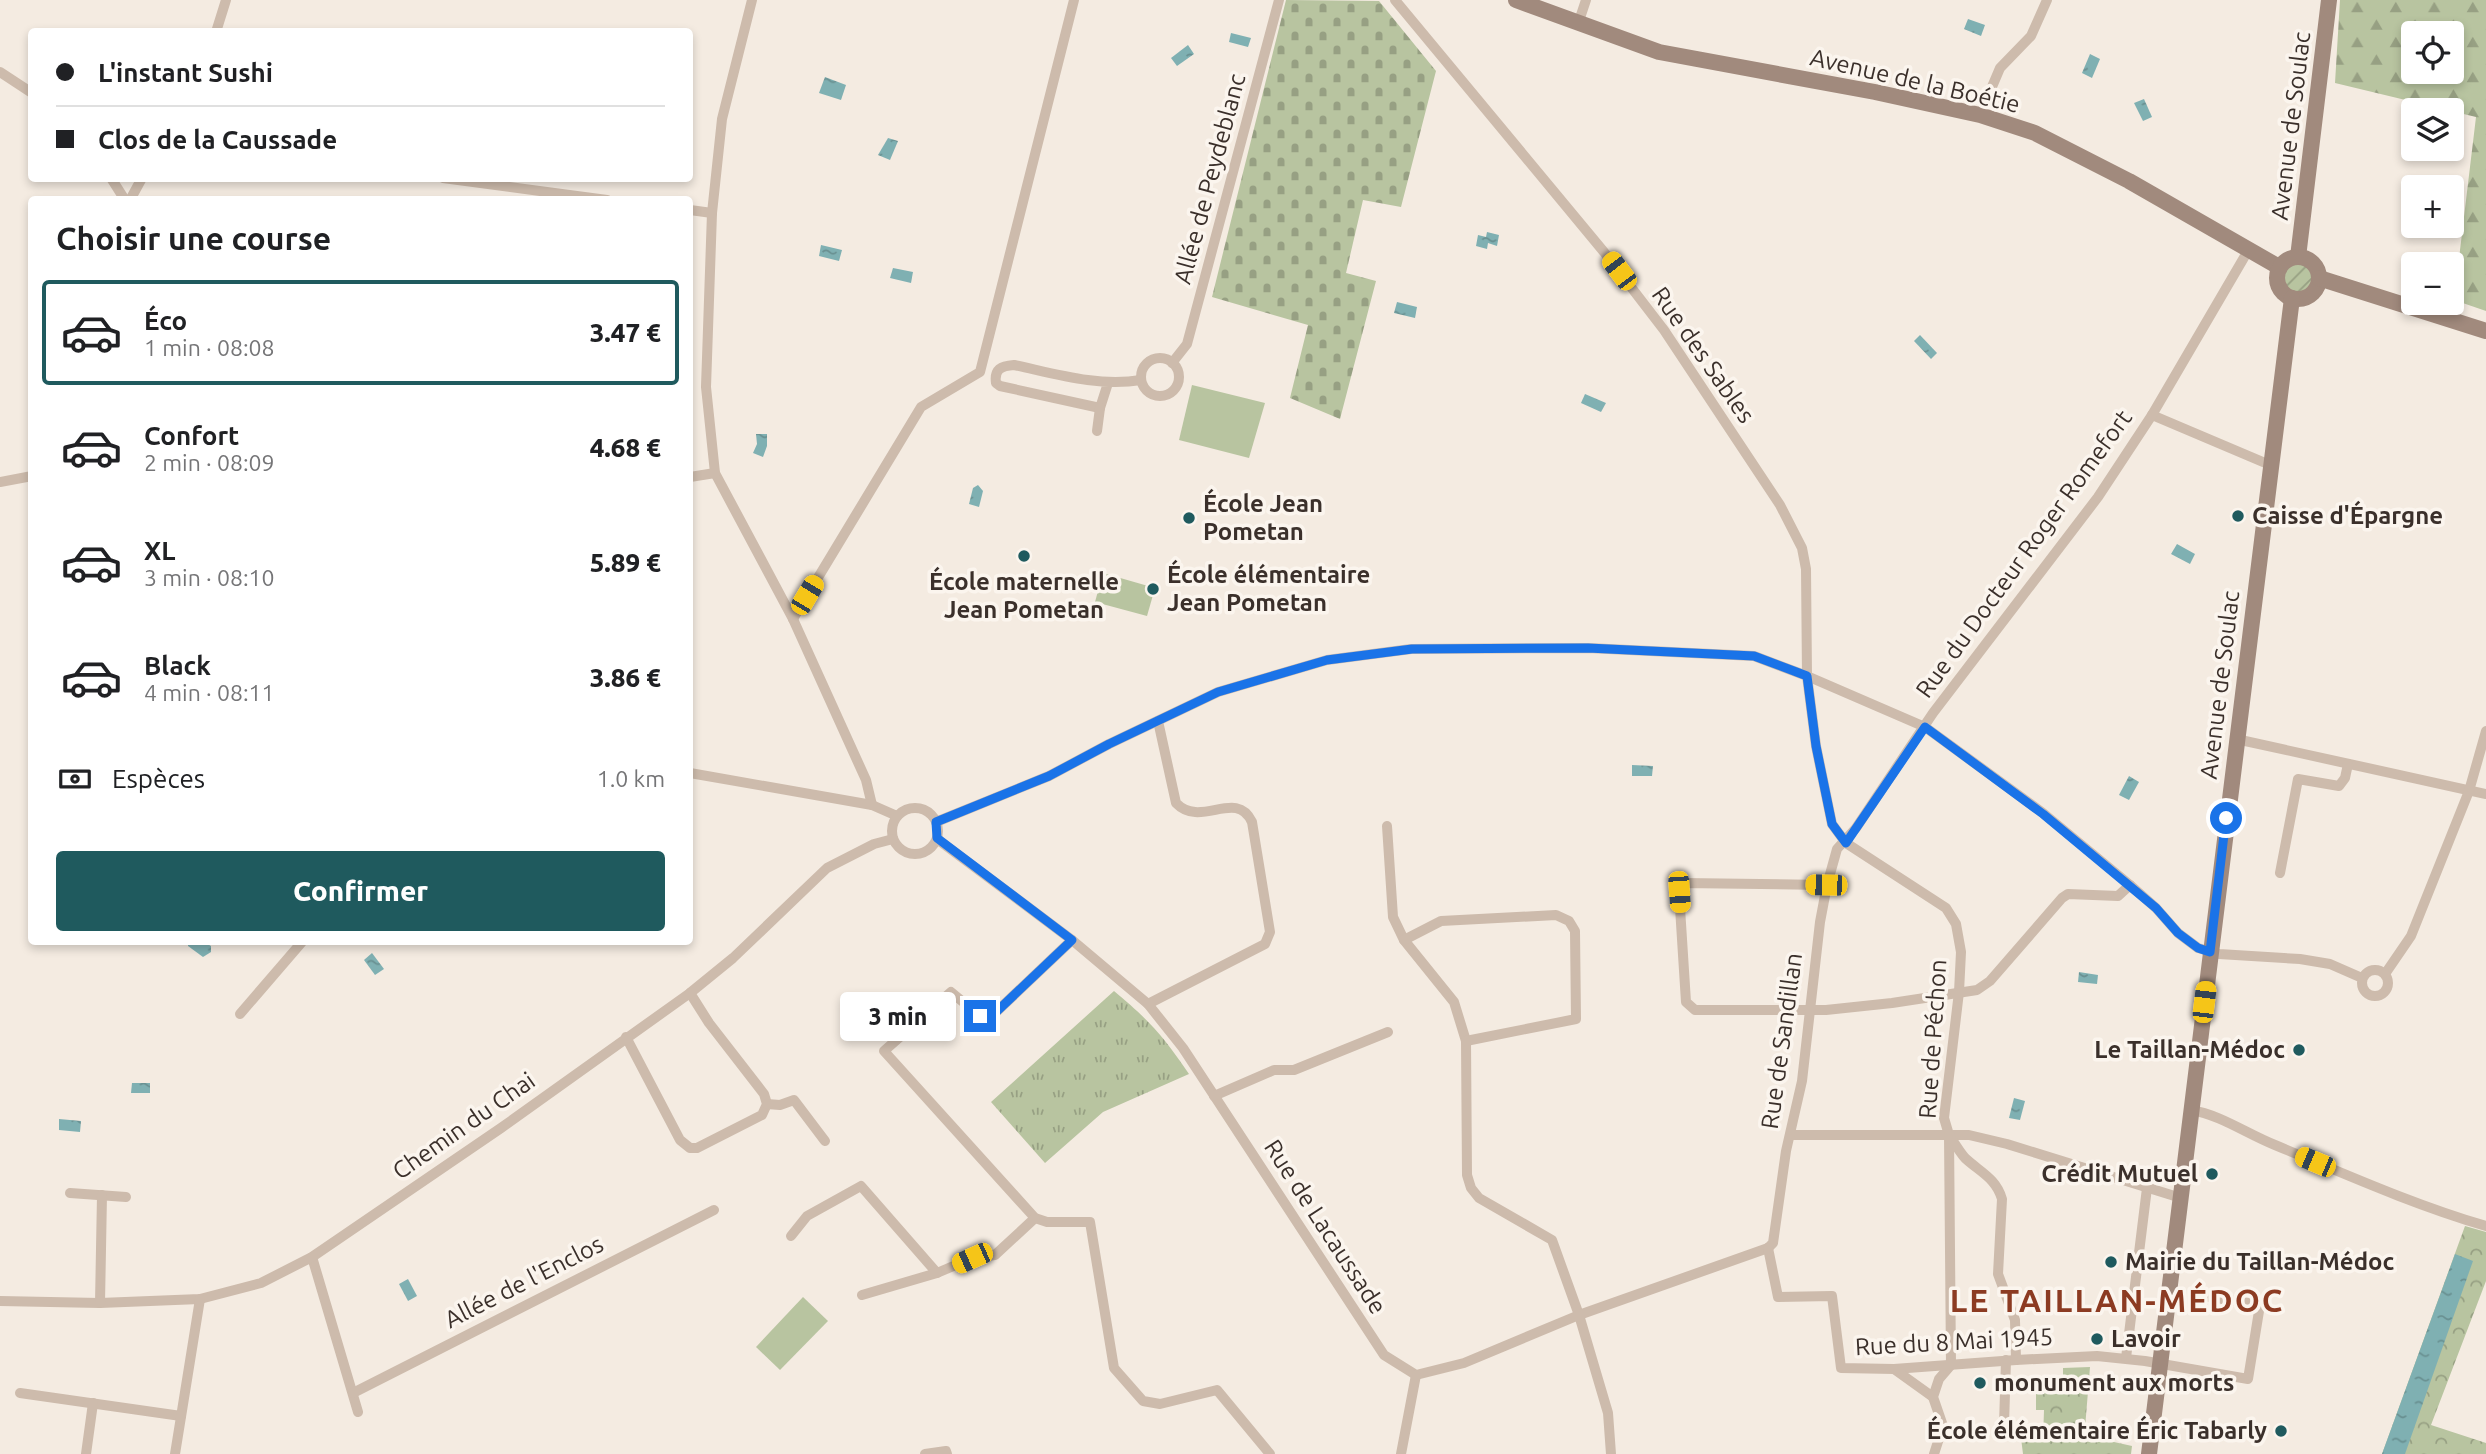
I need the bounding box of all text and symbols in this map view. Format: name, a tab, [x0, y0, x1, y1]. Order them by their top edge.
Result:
map controls	[2401, 21, 2464, 315]
button: locate	[2401, 21, 2464, 84]
street label: Avenue de Soulac	[2266, 30, 2315, 222]
street label: Avenue de la Boétie	[1808, 43, 2023, 118]
text: L'instant Sushi	[98, 58, 273, 87]
street label: Allée de Peydeblanc	[1168, 71, 1251, 287]
button: layers	[2401, 98, 2464, 161]
text: Clos de la Caussade	[98, 125, 337, 154]
button: +	[2401, 175, 2464, 238]
text: Choisir une course	[56, 220, 331, 256]
car	[1598, 248, 1641, 294]
button: −	[2401, 252, 2464, 315]
street label: Rue des Sables	[1647, 282, 1760, 428]
icon: car	[60, 301, 123, 364]
text: Éco	[144, 306, 187, 335]
text: 3.47 €	[590, 318, 661, 347]
text: 1 min · 08:08	[144, 335, 275, 360]
street label: Rue du Docteur Roger Romefort	[1910, 404, 2137, 703]
icon: car	[60, 416, 123, 479]
text: Confort	[144, 421, 239, 450]
text: 4.68 €	[590, 433, 661, 462]
text: 2 min · 08:09	[144, 450, 275, 475]
place label: École Jean Pometan	[1203, 488, 1323, 545]
place label: Caisse d'Épargne	[2252, 500, 2443, 529]
marker: Caisse d'Épargne	[2230, 508, 2246, 524]
marker: École Jean Pometan	[1181, 510, 1197, 526]
icon: car	[60, 531, 123, 594]
text: XL	[144, 536, 175, 565]
text: 5.89 €	[590, 548, 661, 577]
marker: École maternelle Jean Pometan	[1016, 548, 1032, 564]
place label: École élémentaire Jean Pometan	[1167, 559, 1370, 616]
text: 3 min · 08:10	[144, 565, 275, 590]
place label: École maternelle Jean Pometan	[929, 566, 1119, 623]
car	[788, 572, 827, 618]
marker: École élémentaire Jean Pometan	[1145, 581, 1161, 597]
street label: Avenue de Soulac	[2195, 589, 2244, 781]
icon: car	[60, 646, 123, 709]
text: Black	[144, 651, 211, 680]
text: 3.86 €	[590, 663, 661, 692]
text: 4 min · 08:11	[144, 680, 275, 705]
icon: cash	[56, 760, 94, 798]
text: Espèces	[112, 764, 205, 793]
text: 1.0 km	[597, 766, 665, 791]
route start	[2210, 802, 2242, 834]
button: Confirmer	[56, 851, 665, 931]
car	[1668, 870, 1691, 914]
car	[1805, 874, 1848, 896]
street label: Rue de Sandillan	[1756, 951, 1807, 1131]
street label: Rue de Péchon	[1913, 958, 1952, 1120]
car	[2192, 980, 2217, 1024]
callout: 3 min	[840, 992, 956, 1040]
route end	[964, 1000, 996, 1032]
text: 3 min	[869, 1004, 927, 1029]
place label: Le Taillan-Médoc	[2094, 1036, 2285, 1063]
marker: Le Taillan-Médoc	[2291, 1042, 2307, 1058]
street label: Chemin du Chai	[387, 1067, 540, 1185]
street label: Rue de Lacaussade	[1259, 1135, 1392, 1319]
car	[2292, 1144, 2339, 1180]
place label: Crédit Mutuel	[2041, 1160, 2198, 1187]
marker: Crédit Mutuel	[2204, 1166, 2220, 1182]
street label: Allée de l'Enclos	[440, 1230, 607, 1333]
car	[949, 1240, 996, 1276]
place label: Mairie du Taillan-Médoc	[2125, 1248, 2394, 1275]
marker: Mairie du Taillan-Médoc	[2103, 1254, 2119, 1270]
district label: LE TAILLAN-MÉDOC	[1950, 1281, 2284, 1318]
street label: Rue du 8 Mai 1945	[1854, 1323, 2054, 1360]
place label: Lavoir	[2111, 1325, 2181, 1352]
marker: Lavoir	[2089, 1331, 2105, 1347]
place label: monument aux morts	[1994, 1369, 2234, 1396]
marker: monument aux morts	[1972, 1375, 1988, 1391]
place label: École élémentaire Éric Tabarly	[1927, 1415, 2267, 1444]
marker: École élémentaire Éric Tabarly	[2273, 1423, 2289, 1439]

